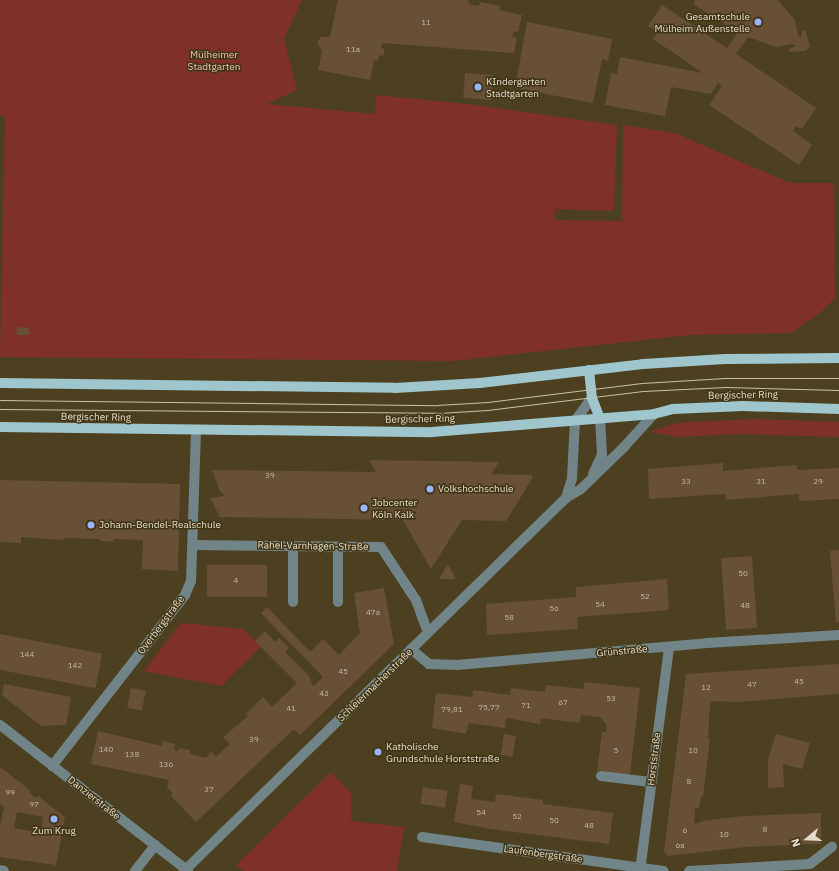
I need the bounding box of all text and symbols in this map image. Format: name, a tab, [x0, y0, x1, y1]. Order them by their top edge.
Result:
place label: Gesamtschule Mülheim Außenstelle	[654, 10, 750, 34]
marker: Gesamtschule Mülheim Außenstelle	[753, 17, 763, 27]
house number: 11	[421, 18, 431, 28]
house number: 11a	[346, 45, 360, 55]
park label: Mülheimer Stadtgarten	[188, 48, 240, 72]
place label: KIndergarten Stadtgarten	[486, 75, 546, 98]
marker: KIndergarten Stadtgarten	[473, 82, 483, 92]
street label: Bergischer Ring	[708, 388, 778, 402]
street label: Bergischer Ring	[61, 410, 131, 424]
street label: Bergischer Ring	[385, 412, 455, 426]
house number: 39	[265, 471, 275, 481]
house number: 33	[681, 477, 691, 487]
house number: 31	[756, 477, 766, 487]
house number: 29	[813, 477, 823, 487]
place label: Volkshochschule	[438, 483, 514, 495]
marker: Volkshochschule	[425, 484, 435, 494]
place label: Jobcenter Köln Kalk	[372, 496, 417, 520]
marker: Jobcenter Köln Kalk	[359, 503, 369, 513]
place label: Johann-Bendel-Realschule	[99, 519, 221, 531]
marker: Johann-Bendel-Realschule	[86, 520, 96, 530]
street label: Rahel-Varnhagen-Straße	[257, 539, 369, 553]
house number: 50	[738, 569, 748, 579]
house number: 4	[234, 576, 238, 586]
house number: 52	[640, 592, 650, 602]
street label: Overbergstraße	[135, 593, 187, 657]
house number: 54	[595, 600, 605, 610]
house number: 48	[740, 601, 750, 611]
house number: 56	[549, 604, 559, 614]
house number: 47a	[366, 608, 380, 618]
house number: 58	[504, 613, 514, 623]
street label: Grünstraße	[596, 643, 648, 659]
street label: Schleiermacherstraße	[335, 646, 415, 724]
house number: 144	[20, 650, 34, 660]
house number: 142	[68, 661, 82, 671]
house number: 45	[338, 667, 348, 677]
house number: 45	[794, 677, 804, 687]
house number: 47	[747, 680, 757, 690]
house number: 12	[701, 683, 711, 693]
house number: 43	[319, 689, 329, 699]
house number: 53	[606, 694, 616, 704]
house number: 67	[558, 698, 568, 708]
house number: 71	[521, 701, 531, 711]
house number: 75,77	[478, 703, 500, 713]
house number: 41	[286, 704, 296, 714]
house number: 79,81	[441, 705, 463, 715]
street label: Horststraße	[645, 732, 663, 786]
house number: 39	[249, 735, 259, 745]
place label: Katholische Grundschule Horststraße	[386, 740, 499, 764]
house number: 140	[99, 745, 113, 755]
house number: 5	[614, 746, 618, 756]
house number: 10	[688, 746, 698, 756]
marker: Katholische Grundschule Horststraße	[373, 747, 383, 757]
house number: 138	[125, 750, 139, 760]
house number: 136	[159, 760, 173, 770]
street label: Danzierstraße	[65, 774, 123, 822]
house number: 8	[687, 777, 691, 787]
house number: 37	[204, 785, 214, 795]
house number: 99	[5, 788, 15, 798]
house number: 97	[29, 800, 39, 810]
house number: 54	[476, 808, 486, 818]
house number: 52	[512, 812, 522, 822]
marker: Zum Krug	[49, 814, 59, 824]
house number: 50	[549, 816, 559, 826]
north arrow	[787, 819, 827, 859]
house number: 48	[584, 821, 594, 831]
place label: Zum Krug	[32, 825, 76, 837]
house number: 8	[763, 825, 767, 835]
house number: 6	[683, 826, 687, 836]
house number: 10	[719, 830, 729, 840]
text: N	[788, 837, 804, 849]
house number: 6a	[675, 841, 685, 851]
street label: Laufenbergstraße	[503, 843, 583, 865]

